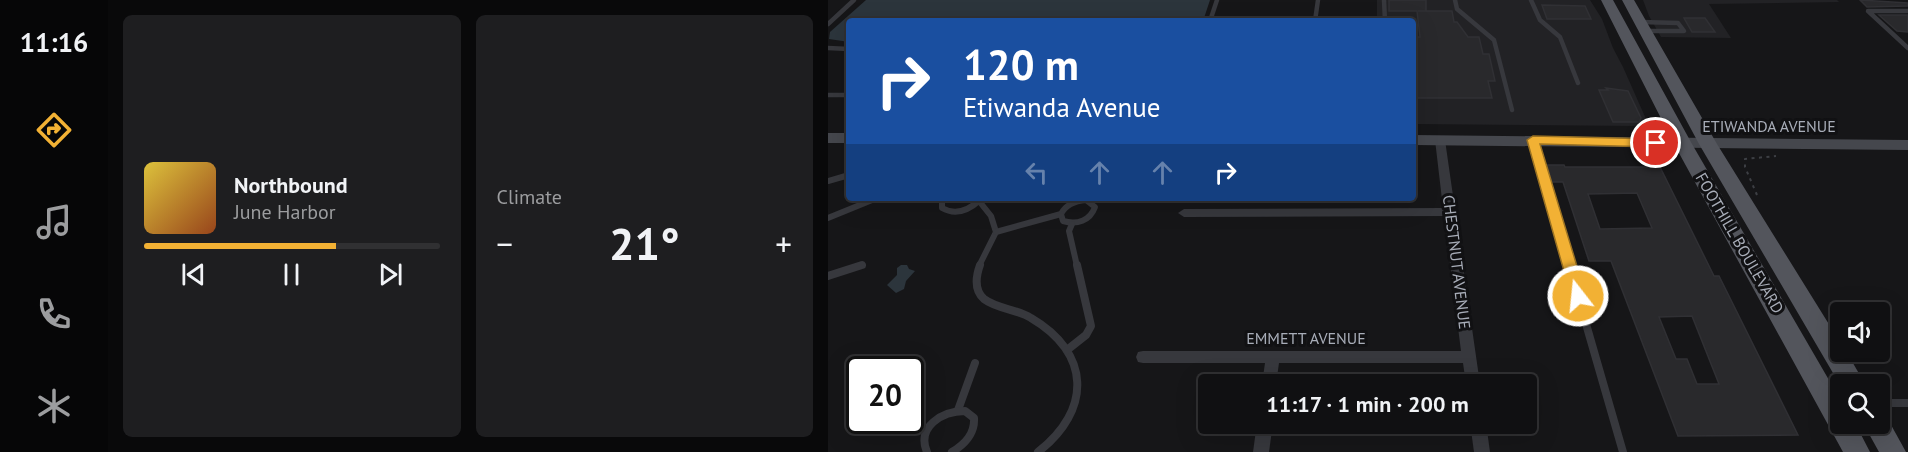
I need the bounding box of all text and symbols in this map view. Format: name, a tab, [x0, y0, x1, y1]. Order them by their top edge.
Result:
text: 11:16	[20, 25, 88, 59]
text: 120 m	[963, 37, 1079, 92]
icon: right	[864, 42, 942, 120]
text: Etiwanda Avenue	[963, 90, 1160, 124]
icon: directions	[33, 109, 75, 151]
street label: ETIWANDA AVENUE	[1702, 116, 1836, 136]
pin	[1630, 117, 1681, 168]
icon: arrive	[1639, 126, 1672, 159]
icon: left	[1020, 156, 1053, 189]
icon: ahead	[1083, 156, 1116, 189]
icon: ahead	[1146, 156, 1179, 189]
icon: right	[1209, 156, 1242, 189]
street label: FOOTHILL BOULEVARD	[1692, 169, 1788, 317]
text: Northbound	[234, 171, 348, 199]
text: Climate	[497, 184, 562, 210]
street label: CHESTNUT AVENUE	[1439, 194, 1475, 330]
text: June Harbor	[234, 199, 336, 225]
icon: music	[33, 201, 75, 243]
text: 21°	[609, 214, 680, 272]
text: −	[497, 222, 513, 265]
text: +	[775, 222, 792, 265]
icon: previous	[177, 258, 210, 291]
icon: pause	[275, 258, 308, 291]
icon: next	[374, 258, 407, 291]
position arrow	[1546, 264, 1610, 328]
icon: phone	[33, 293, 75, 335]
map controls	[1830, 302, 1890, 434]
button: sound	[1830, 302, 1890, 362]
street label: EMMETT AVENUE	[1246, 328, 1366, 348]
speed limit sign: 20	[846, 356, 924, 434]
button: search	[1830, 374, 1890, 434]
icon: climate	[33, 385, 75, 427]
text: 11:17 · 1 min · 200 m	[1266, 390, 1469, 418]

